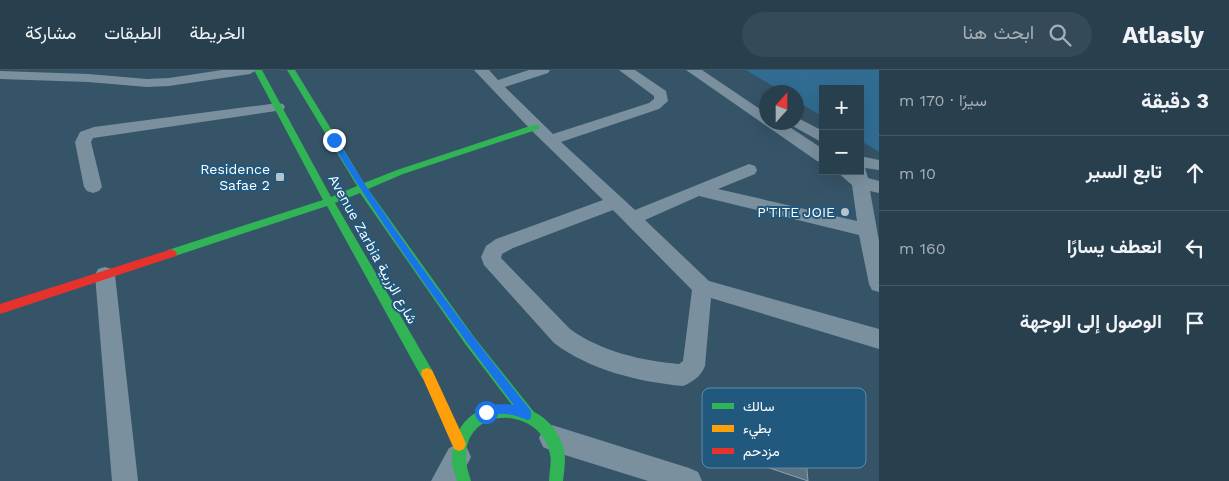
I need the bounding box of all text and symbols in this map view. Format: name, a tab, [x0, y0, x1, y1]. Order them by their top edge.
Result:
search box	[742, 12, 1092, 57]
text: ابحث هنا	[963, 21, 1034, 44]
icon: search	[1046, 21, 1074, 49]
text: Atlasly	[1122, 21, 1204, 49]
text: مشاركة	[25, 22, 76, 43]
text: الطبقات	[104, 22, 161, 43]
text: الخريطة	[189, 22, 245, 43]
north arrow	[759, 85, 804, 130]
map controls	[819, 85, 864, 175]
button: +	[819, 85, 864, 130]
text: 3 دقيقة	[1141, 88, 1209, 113]
text: سيرًا · 170 m	[899, 91, 987, 110]
route end	[323, 129, 346, 152]
button: −	[819, 130, 864, 175]
icon: ahead	[1181, 159, 1209, 187]
text: تابع السير	[1086, 160, 1162, 183]
place label: Residence Safae 2	[200, 161, 270, 193]
text: 10 m	[899, 164, 936, 183]
marker: Residence Safae 2	[274, 171, 286, 183]
street label: Avenue Zarbia شارع الزربية	[323, 172, 421, 328]
place label: P'TITE JOIE	[757, 204, 835, 220]
marker: P'TITE JOIE	[839, 206, 851, 218]
icon: left	[1181, 234, 1209, 262]
text: انعطف يسارًا	[1067, 235, 1162, 258]
text: 160 m	[899, 239, 946, 258]
icon: arrive	[1181, 309, 1209, 337]
text: الوصول إلى الوجهة	[1020, 310, 1162, 333]
legend	[702, 388, 866, 468]
text: سالك	[743, 398, 774, 414]
route start	[475, 401, 498, 424]
text: بطيء	[743, 420, 771, 440]
text: مزدحم	[743, 443, 780, 460]

